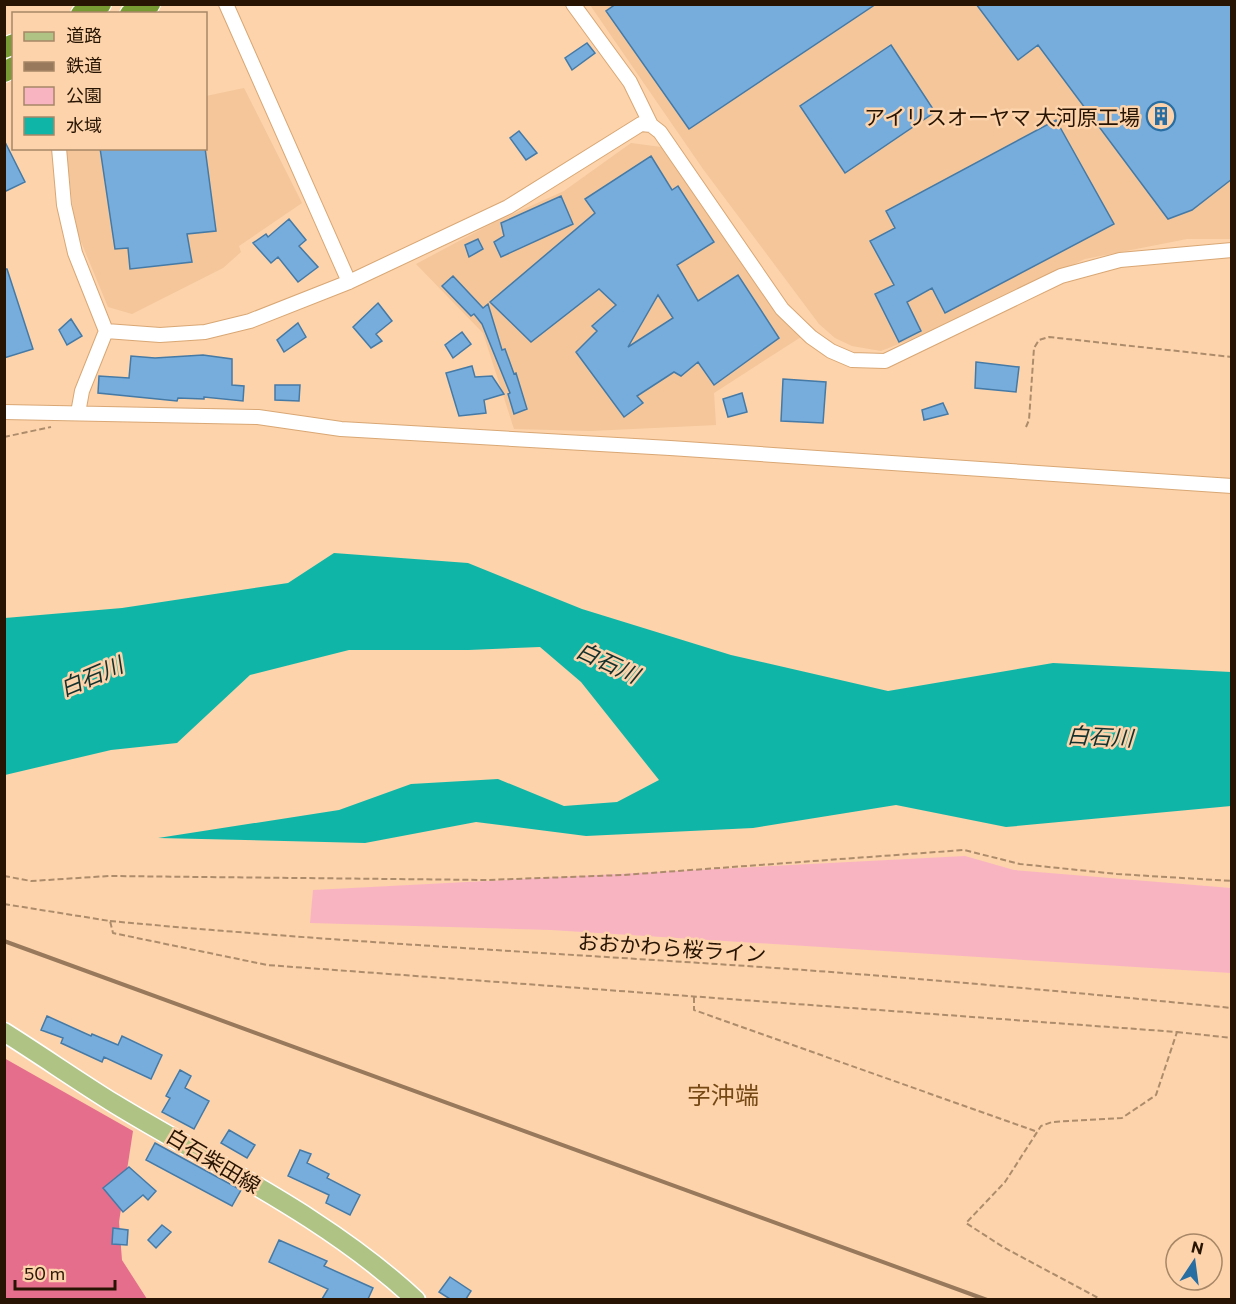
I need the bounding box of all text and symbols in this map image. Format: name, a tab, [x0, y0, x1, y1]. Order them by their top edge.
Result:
legend	[12, 12, 207, 150]
text: 道路	[66, 24, 102, 46]
text: 鉄道	[66, 54, 102, 76]
text: 公園	[66, 84, 102, 106]
building icon: アイリスオーヤマ 大河原工場	[1145, 100, 1177, 132]
place label: アイリスオーヤマ 大河原工場	[864, 104, 1140, 129]
text: 水域	[66, 114, 102, 136]
water label: 白石川	[572, 636, 645, 689]
water label: 白石川	[55, 650, 128, 701]
water label: 白石川	[1066, 721, 1136, 751]
street label: おおかわら桜ライン	[577, 928, 767, 966]
district label: 字沖端	[687, 1080, 759, 1109]
street label: 白石柴田線	[163, 1122, 265, 1198]
north arrow	[1164, 1232, 1224, 1292]
text: N	[1190, 1236, 1205, 1258]
scale bar	[15, 1253, 116, 1291]
text: 50 m	[24, 1262, 65, 1284]

